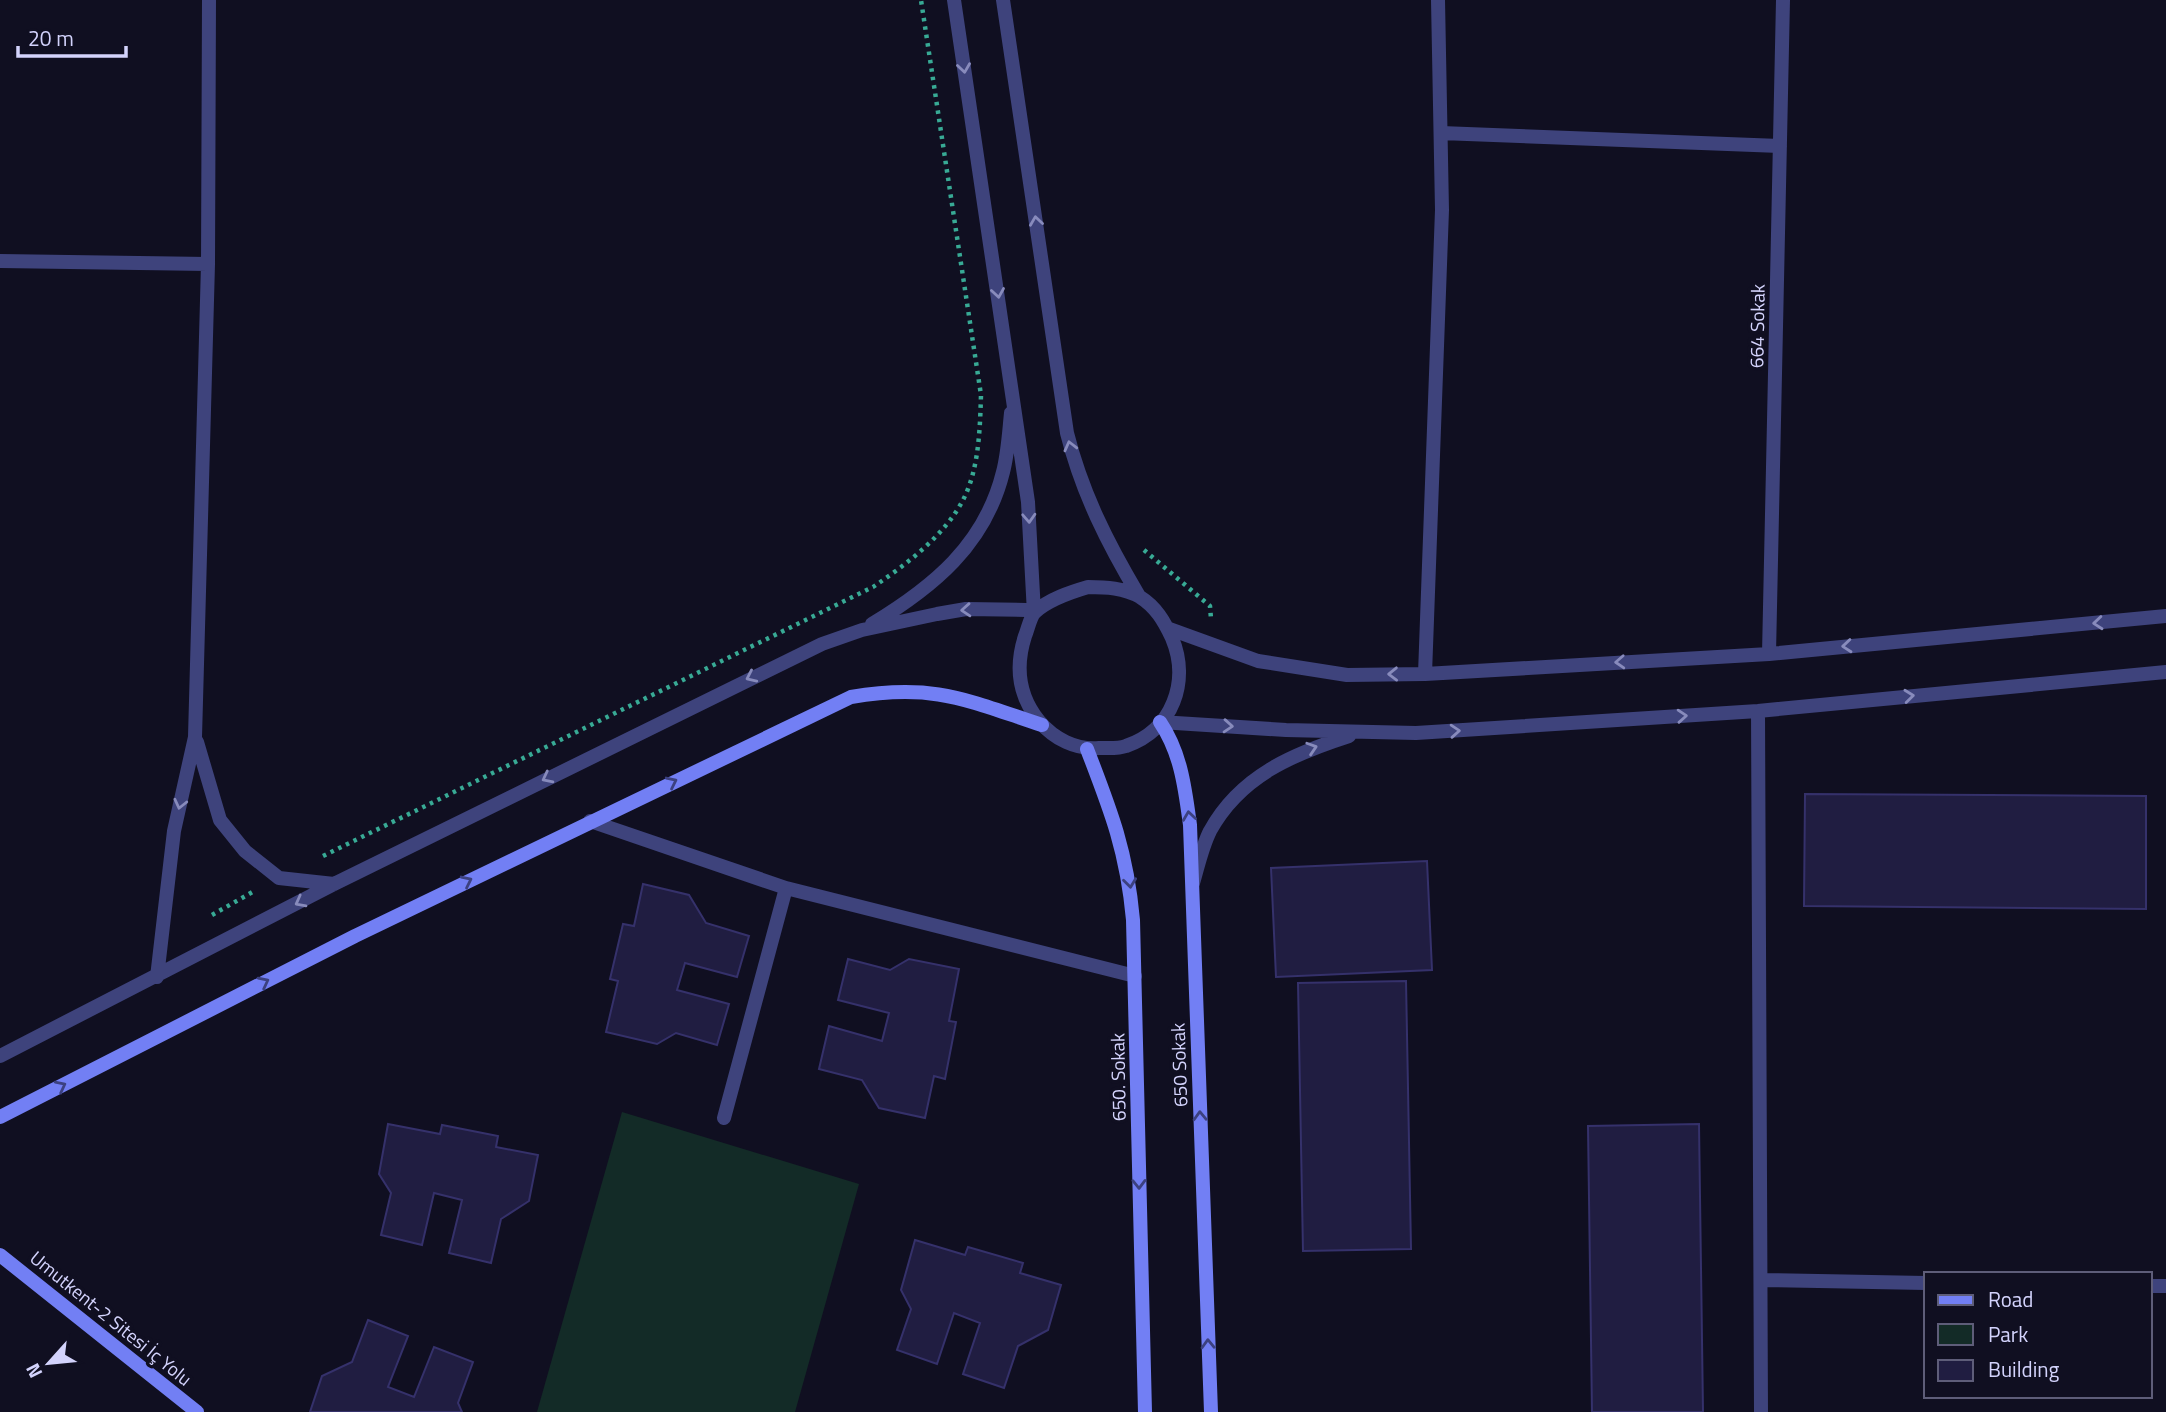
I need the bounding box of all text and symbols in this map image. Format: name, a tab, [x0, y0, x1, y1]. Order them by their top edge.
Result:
scale bar	[18, 14, 126, 58]
text: 20 m	[28, 22, 74, 54]
one-way arrow	[956, 62, 971, 73]
one-way arrow	[1029, 215, 1044, 227]
street label: 664 Sokak	[1741, 284, 1772, 368]
one-way arrow	[990, 287, 1005, 298]
one-way arrow	[1064, 440, 1079, 452]
one-way arrow	[1021, 513, 1036, 524]
one-way arrow	[961, 602, 972, 617]
one-way arrow	[2092, 615, 2103, 630]
one-way arrow	[1841, 638, 1852, 653]
one-way arrow	[1614, 655, 1625, 670]
one-way arrow	[1387, 666, 1398, 682]
one-way arrow	[746, 669, 758, 683]
one-way arrow	[1904, 689, 1915, 704]
one-way arrow	[1677, 709, 1688, 724]
one-way arrow	[1223, 719, 1234, 734]
one-way arrow	[1450, 724, 1461, 739]
one-way arrow	[1306, 742, 1318, 756]
one-way arrow	[542, 770, 554, 784]
one-way arrow	[665, 776, 677, 790]
one-way arrow	[174, 798, 189, 810]
one-way arrow	[1182, 810, 1197, 822]
one-way arrow	[460, 876, 472, 890]
one-way arrow	[1122, 878, 1137, 889]
one-way arrow	[294, 894, 307, 908]
one-way arrow	[256, 977, 269, 991]
street label: 650 Sokak	[1163, 1022, 1194, 1108]
street label: 650. Sokak	[1102, 1033, 1133, 1121]
one-way arrow	[54, 1080, 66, 1094]
one-way arrow	[1193, 1111, 1208, 1122]
one-way arrow	[1132, 1179, 1147, 1190]
street label: Umutkent-2 Sitesi İç Yolu	[24, 1243, 199, 1392]
legend	[1924, 1272, 2152, 1398]
text: Road	[1988, 1283, 2033, 1315]
text: Park	[1988, 1318, 2028, 1350]
north arrow	[14, 1328, 84, 1398]
one-way arrow	[1201, 1338, 1216, 1349]
text: Building	[1988, 1353, 2060, 1385]
text: N	[17, 1358, 49, 1383]

